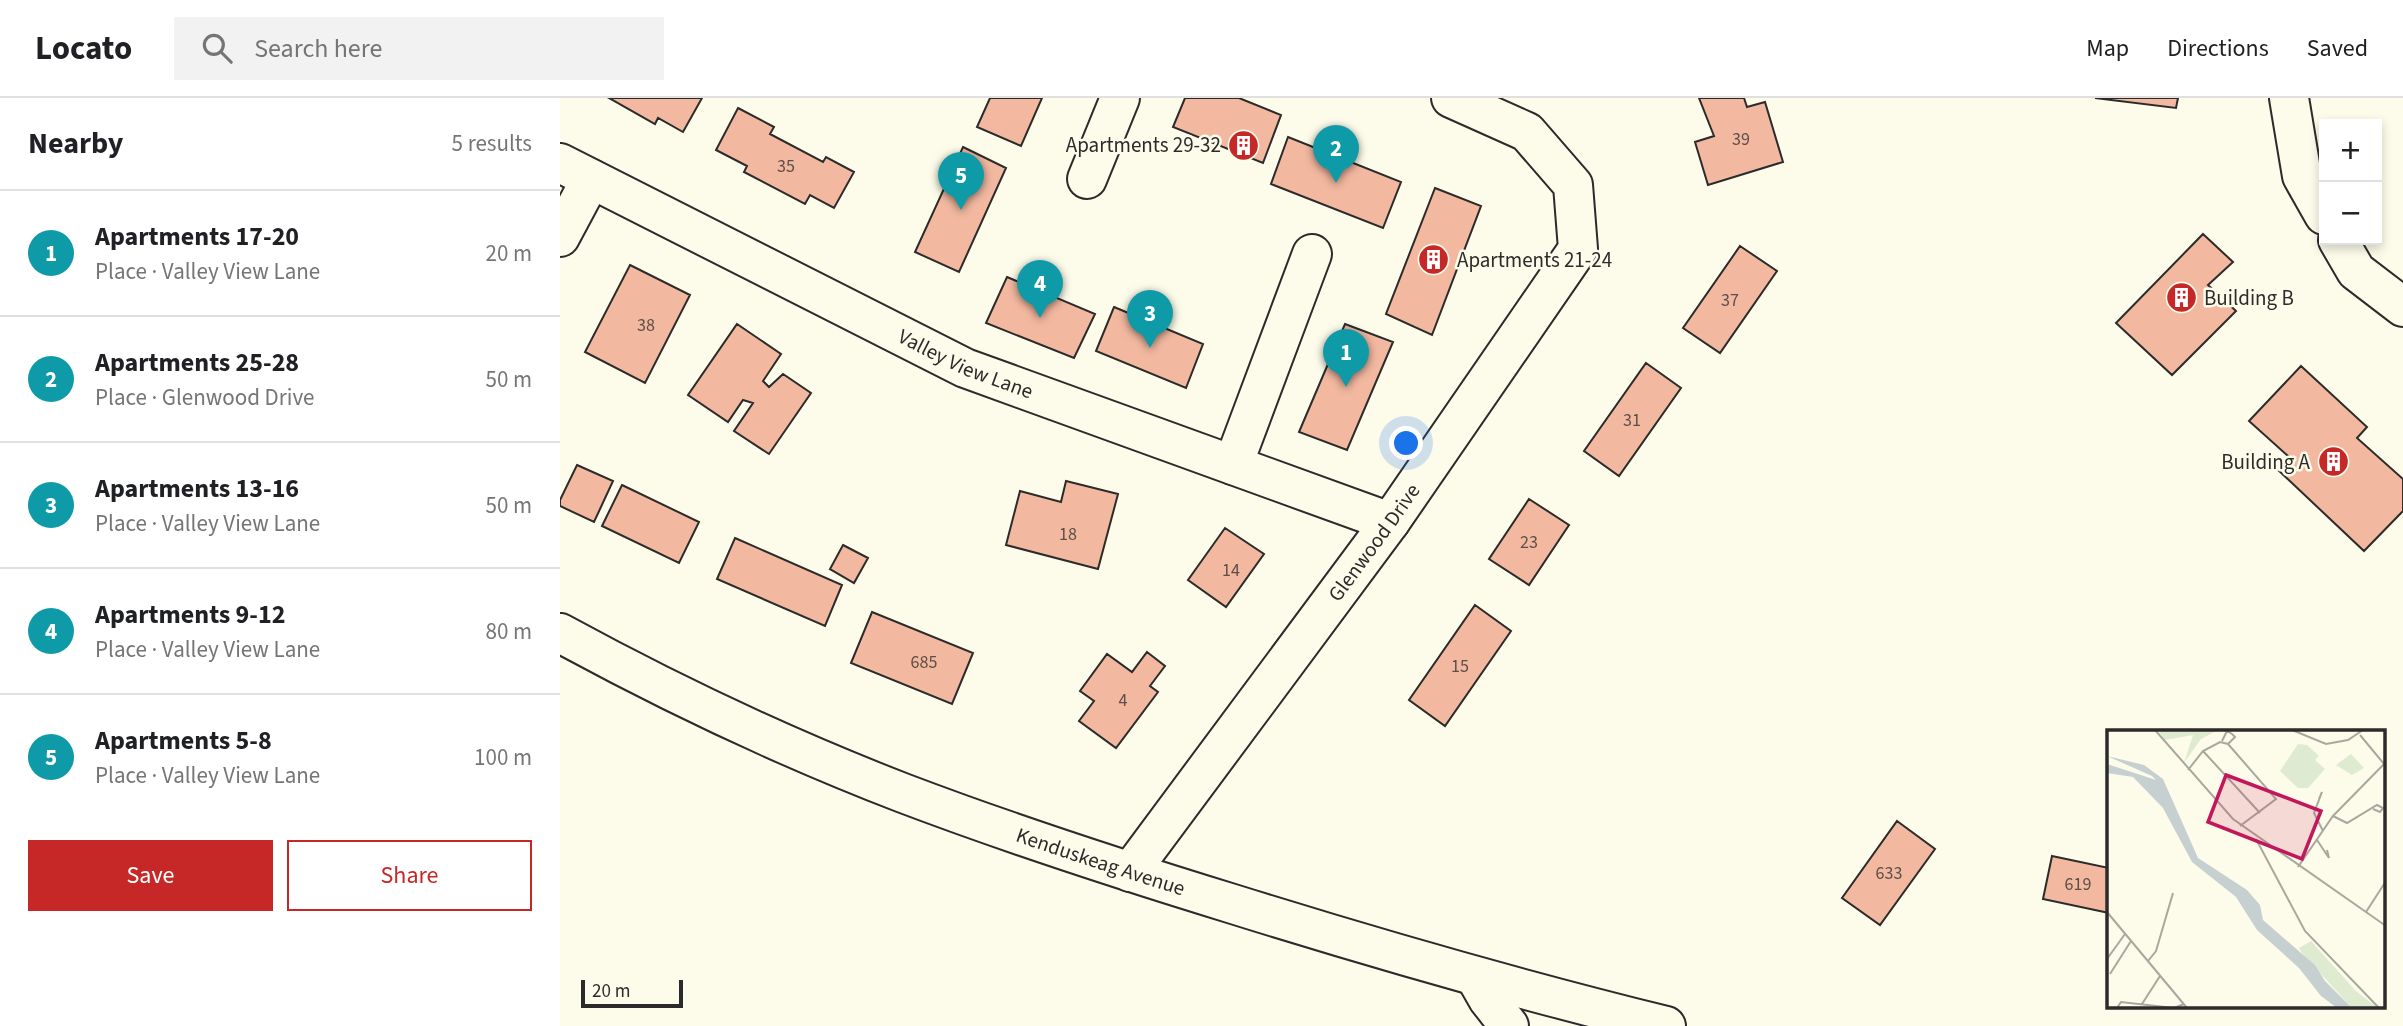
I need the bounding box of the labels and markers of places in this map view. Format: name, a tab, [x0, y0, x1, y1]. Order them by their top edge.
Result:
pin: 2	[1313, 125, 1359, 183]
building icon: Apartments 29-32	[1227, 128, 1261, 162]
place label: Apartments 29-32	[1066, 130, 1221, 160]
pin: 5	[938, 152, 984, 210]
building icon: Apartments 21-24	[1417, 243, 1451, 277]
place label: Apartments 21-24	[1457, 245, 1612, 275]
pin: 4	[1017, 260, 1063, 318]
building icon: Building B	[2164, 281, 2198, 315]
place label: Building B	[2204, 283, 2294, 313]
pin: 3	[1127, 290, 1173, 348]
pin: 1	[1323, 329, 1369, 387]
building icon: Building A	[2316, 445, 2350, 479]
place label: Building A	[2221, 447, 2311, 477]

